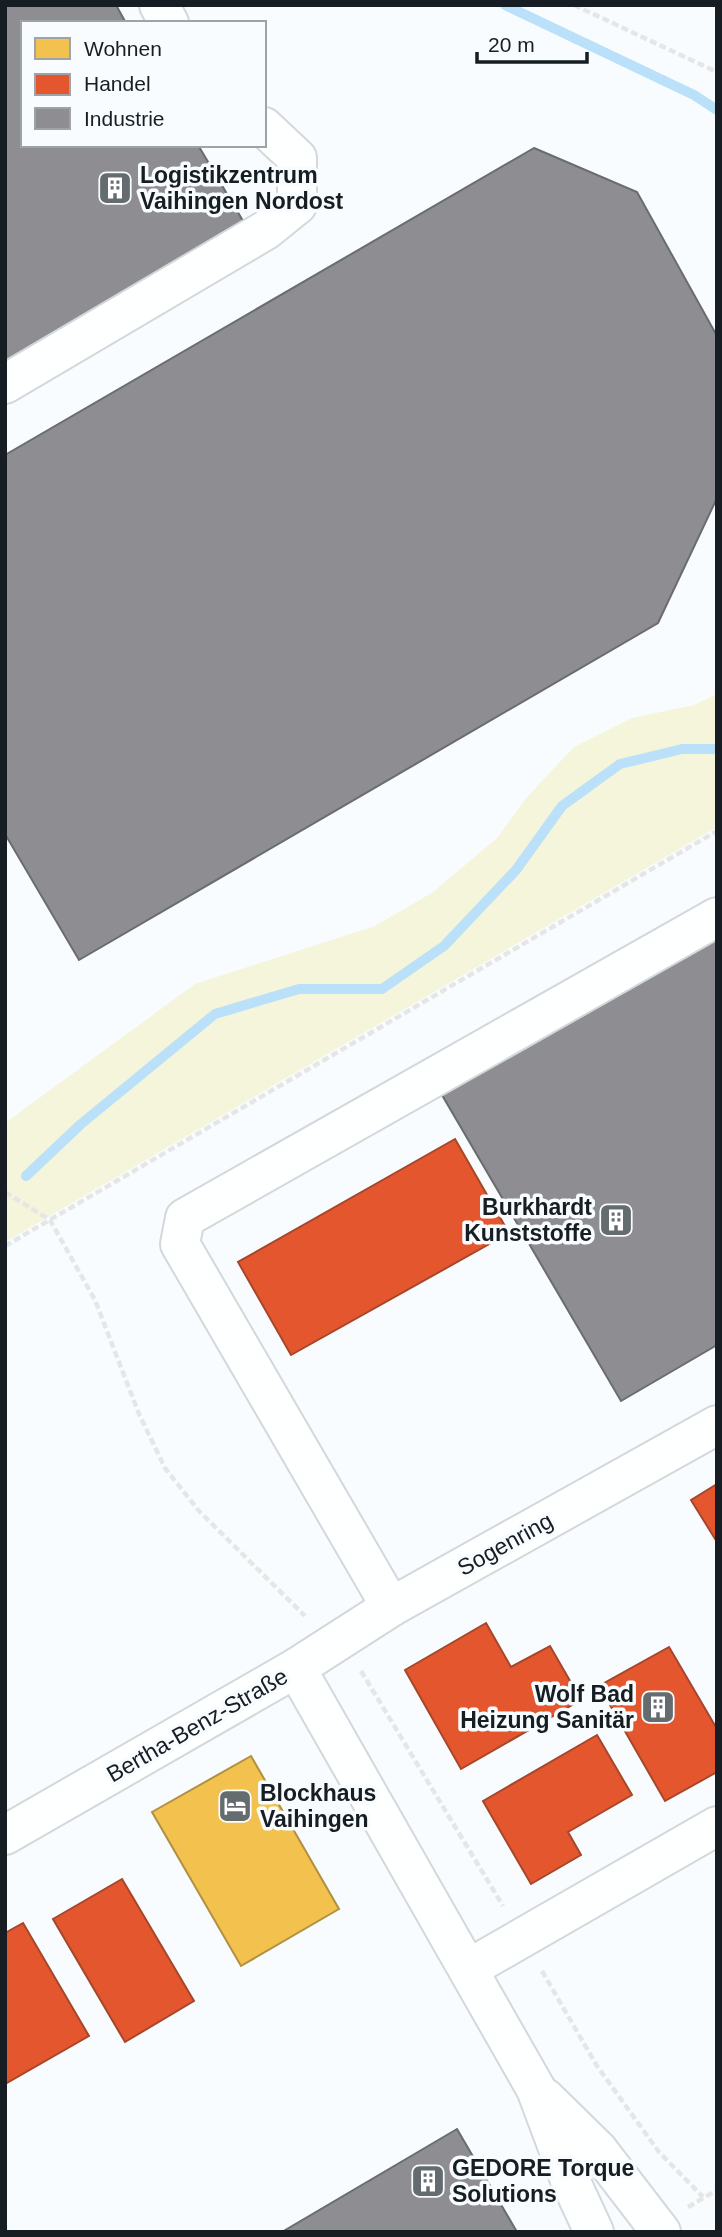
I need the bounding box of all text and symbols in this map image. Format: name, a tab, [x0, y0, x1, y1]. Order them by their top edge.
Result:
legend	[21, 21, 266, 147]
scale bar	[477, 21, 587, 65]
text: 20 m	[488, 33, 535, 56]
text: Wohnen	[84, 37, 162, 60]
text: Handel	[84, 72, 151, 95]
text: Industrie	[84, 107, 165, 130]
place label: Logistikzentrum Vaihingen Nordost	[140, 162, 344, 214]
building icon: Logistikzentrum Vaihingen Nordost	[96, 169, 134, 207]
place label: Burkhardt Kunststoffe	[464, 1194, 592, 1246]
building icon: Burkhardt Kunststoffe	[597, 1201, 635, 1239]
street label: Sogenring	[453, 1507, 557, 1581]
street label: Bertha-Benz-Straße	[102, 1663, 292, 1787]
place label: Wolf Bad Heizung Sanitär	[460, 1681, 634, 1733]
building icon: Wolf Bad Heizung Sanitär	[639, 1688, 677, 1726]
place label: Blockhaus Vaihingen	[260, 1780, 376, 1832]
hotel icon: Blockhaus Vaihingen	[216, 1787, 254, 1825]
place label: GEDORE Torque Solutions	[452, 2155, 634, 2207]
building icon: GEDORE Torque Solutions	[409, 2162, 447, 2200]

